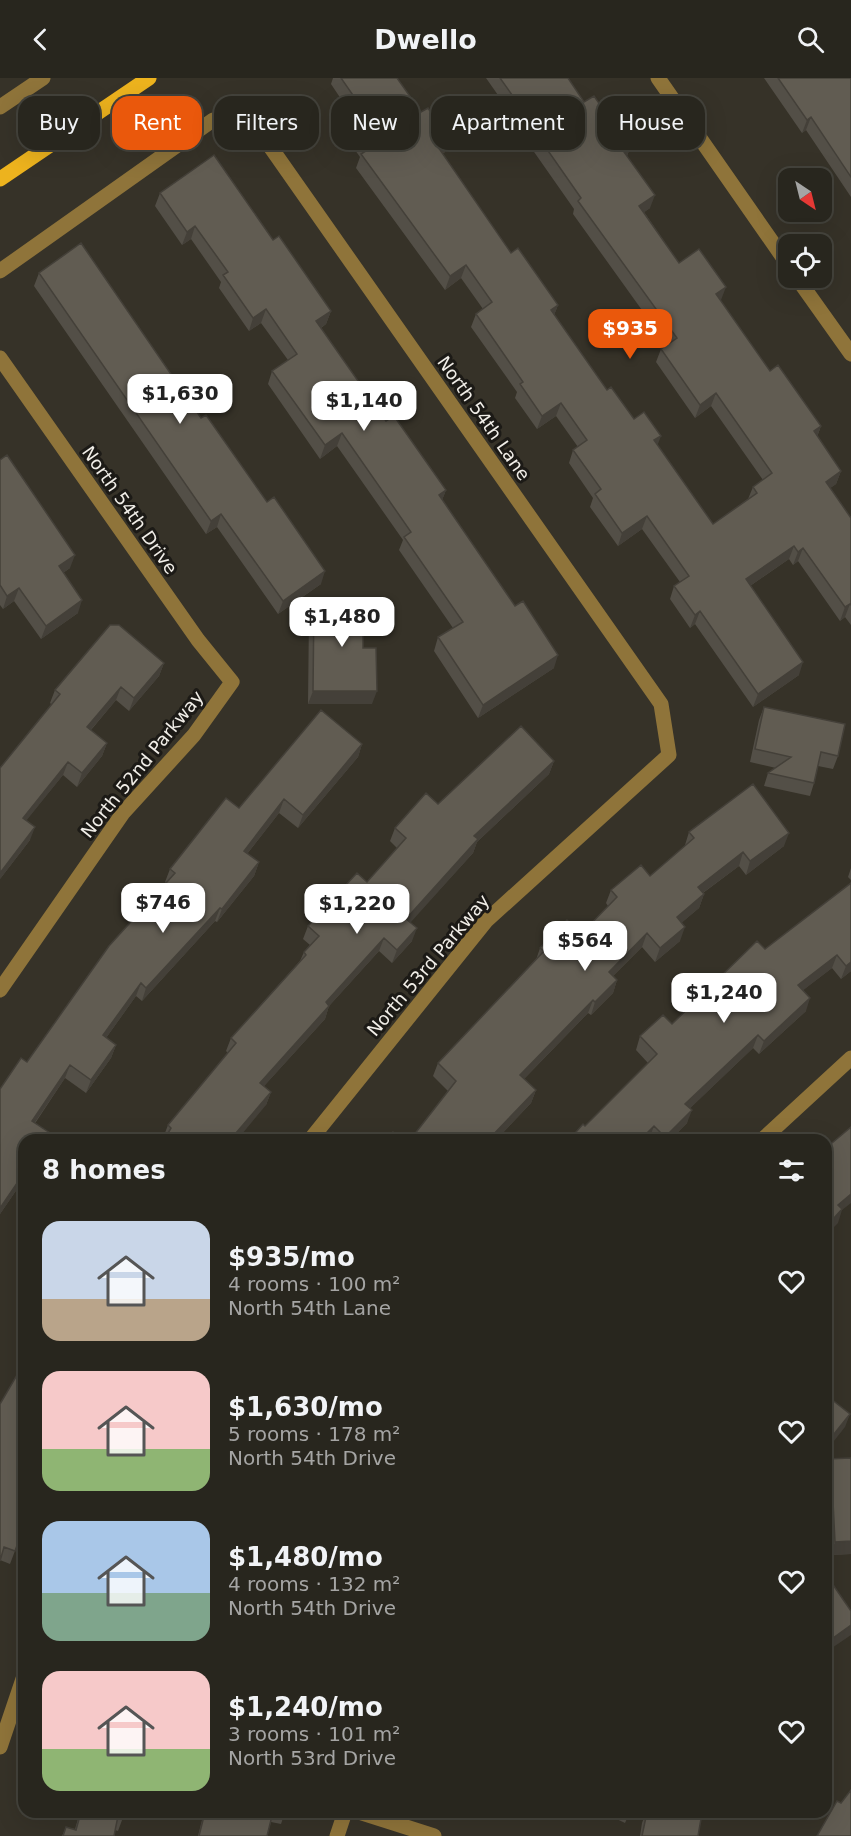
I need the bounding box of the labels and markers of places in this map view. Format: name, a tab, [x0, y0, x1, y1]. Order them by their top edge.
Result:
pin: $935	[594, 309, 666, 360]
pin: $1,630	[131, 374, 229, 425]
pin: $1,140	[315, 381, 413, 432]
pin: $1,480	[293, 597, 391, 648]
pin: $746	[127, 883, 199, 934]
pin: $1,220	[308, 884, 406, 935]
pin: $564	[549, 921, 621, 972]
pin: $1,240	[675, 973, 773, 1024]

